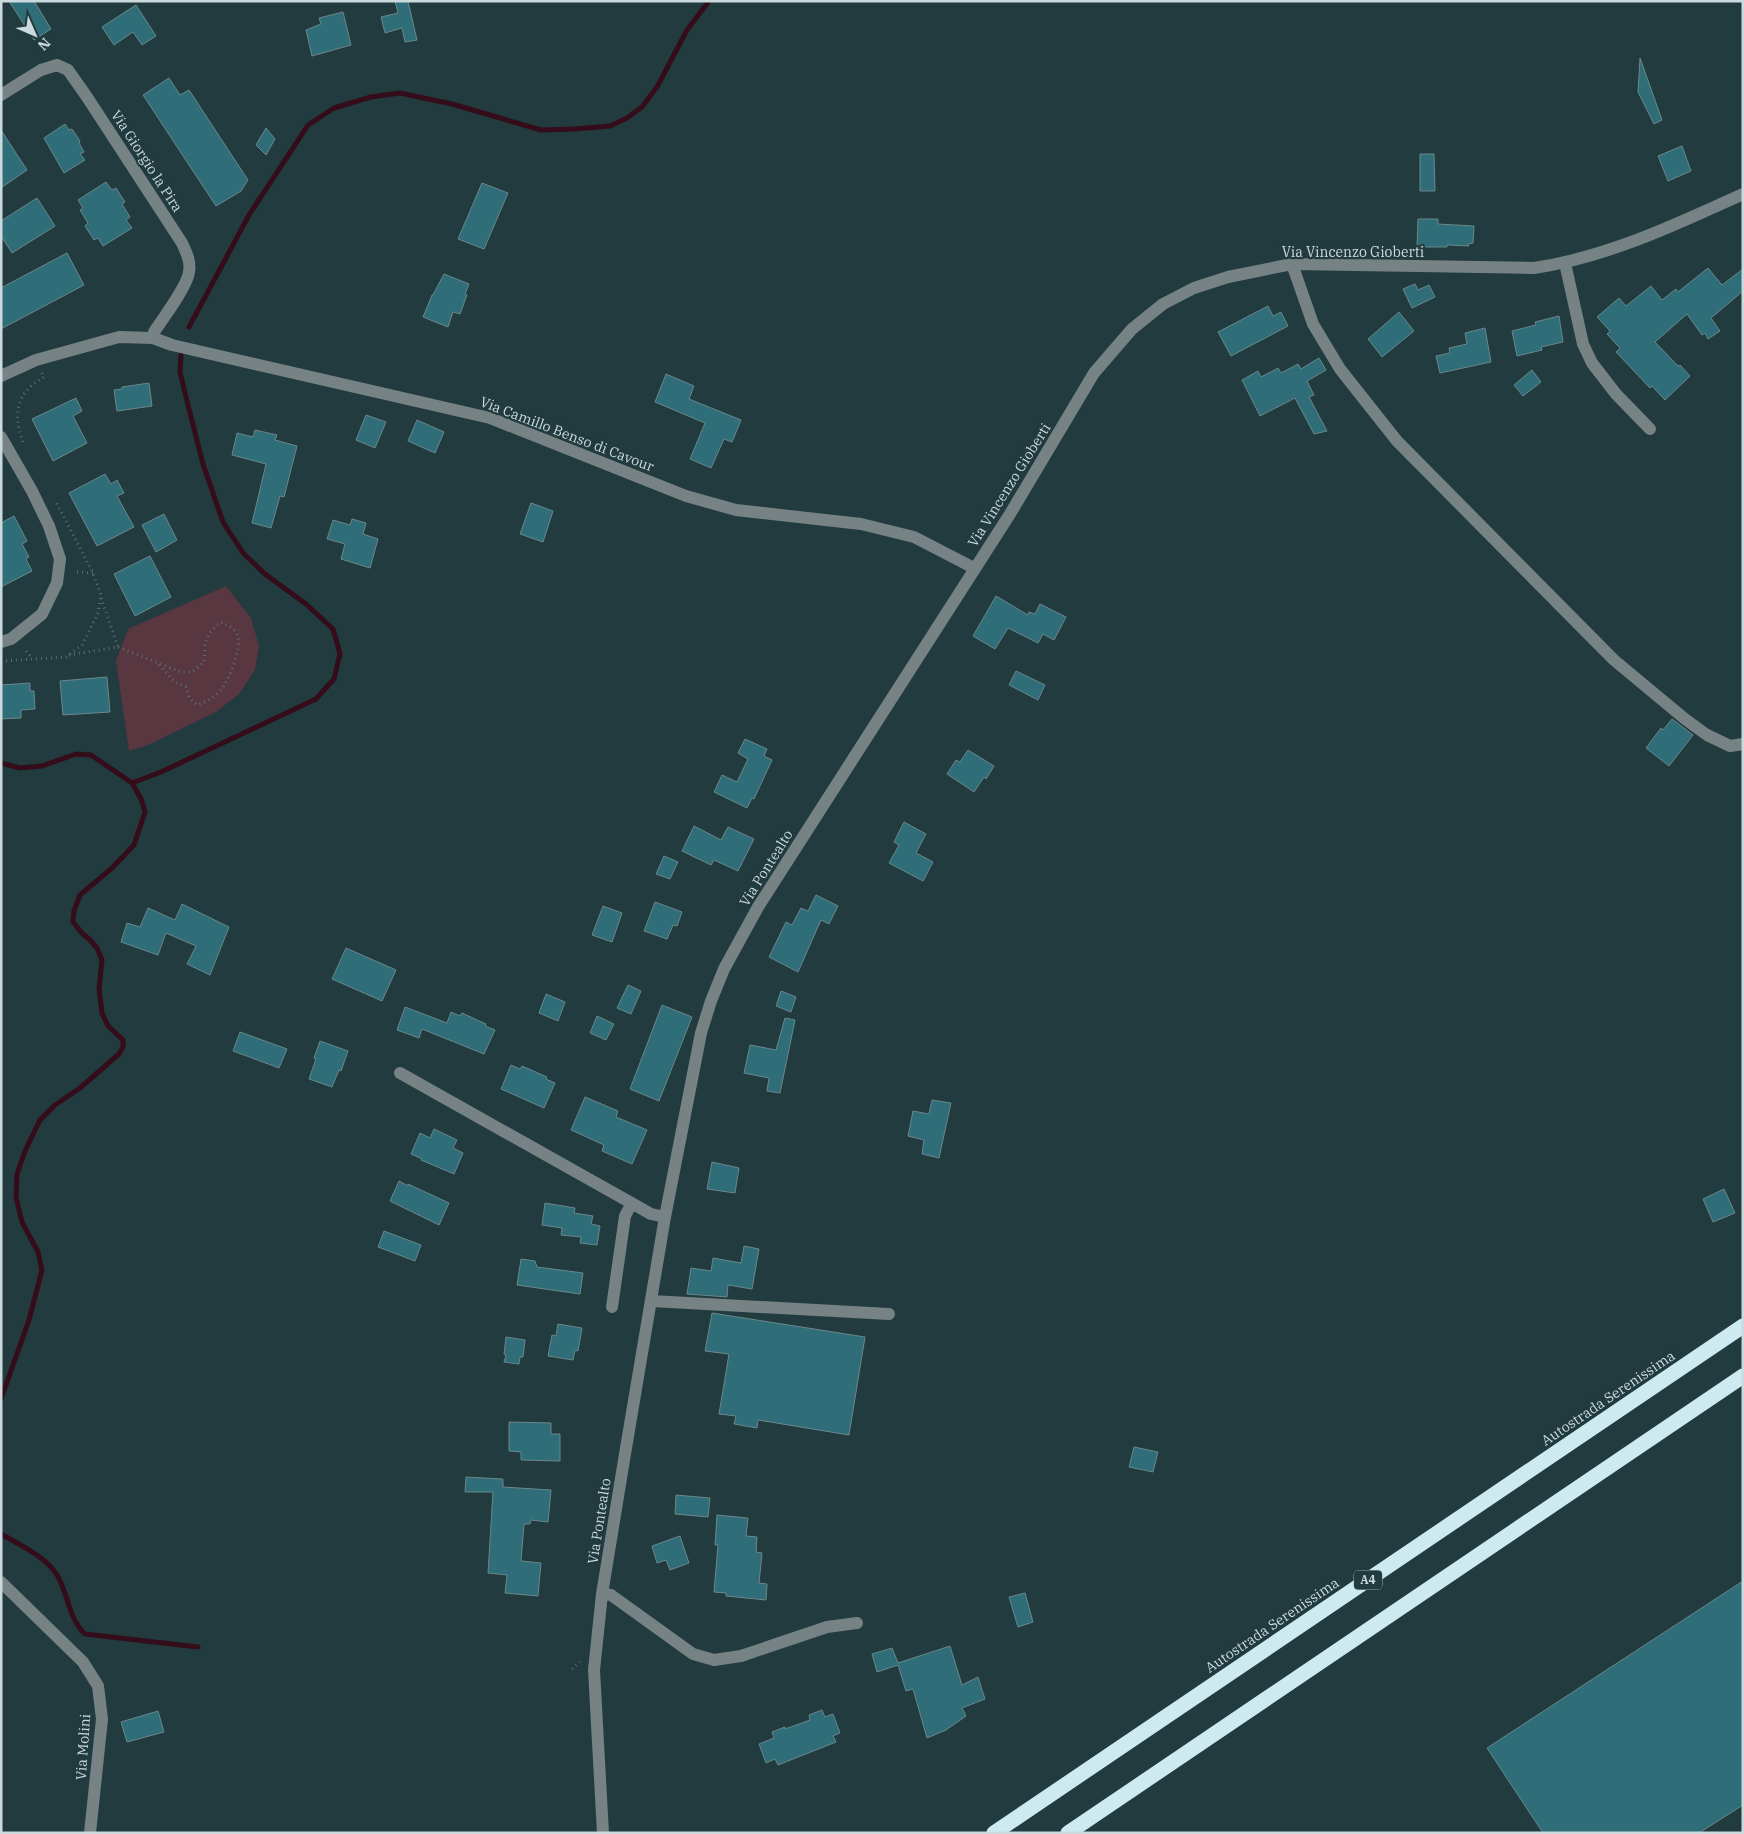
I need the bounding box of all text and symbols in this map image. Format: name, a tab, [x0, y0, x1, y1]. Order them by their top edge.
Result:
north arrow	[10, 10, 60, 60]
text: N	[34, 34, 54, 54]
street label: Via Giorgio la Pira	[107, 107, 187, 216]
street label: Via Vincenzo Gioberti	[1282, 243, 1424, 261]
street label: Via Camillo Benso di Cavour	[478, 393, 657, 476]
street label: Via Vincenzo Gioberti	[964, 420, 1054, 550]
street label: Via Pontealto	[735, 826, 797, 910]
street label: Autostrada Serenissima	[1538, 1346, 1679, 1450]
street label: Via Pontealto	[583, 1477, 615, 1565]
road number: A4	[1354, 1570, 1382, 1590]
street label: Autostrada Serenissima	[1202, 1573, 1343, 1677]
street label: Via Molini	[72, 1713, 94, 1781]

